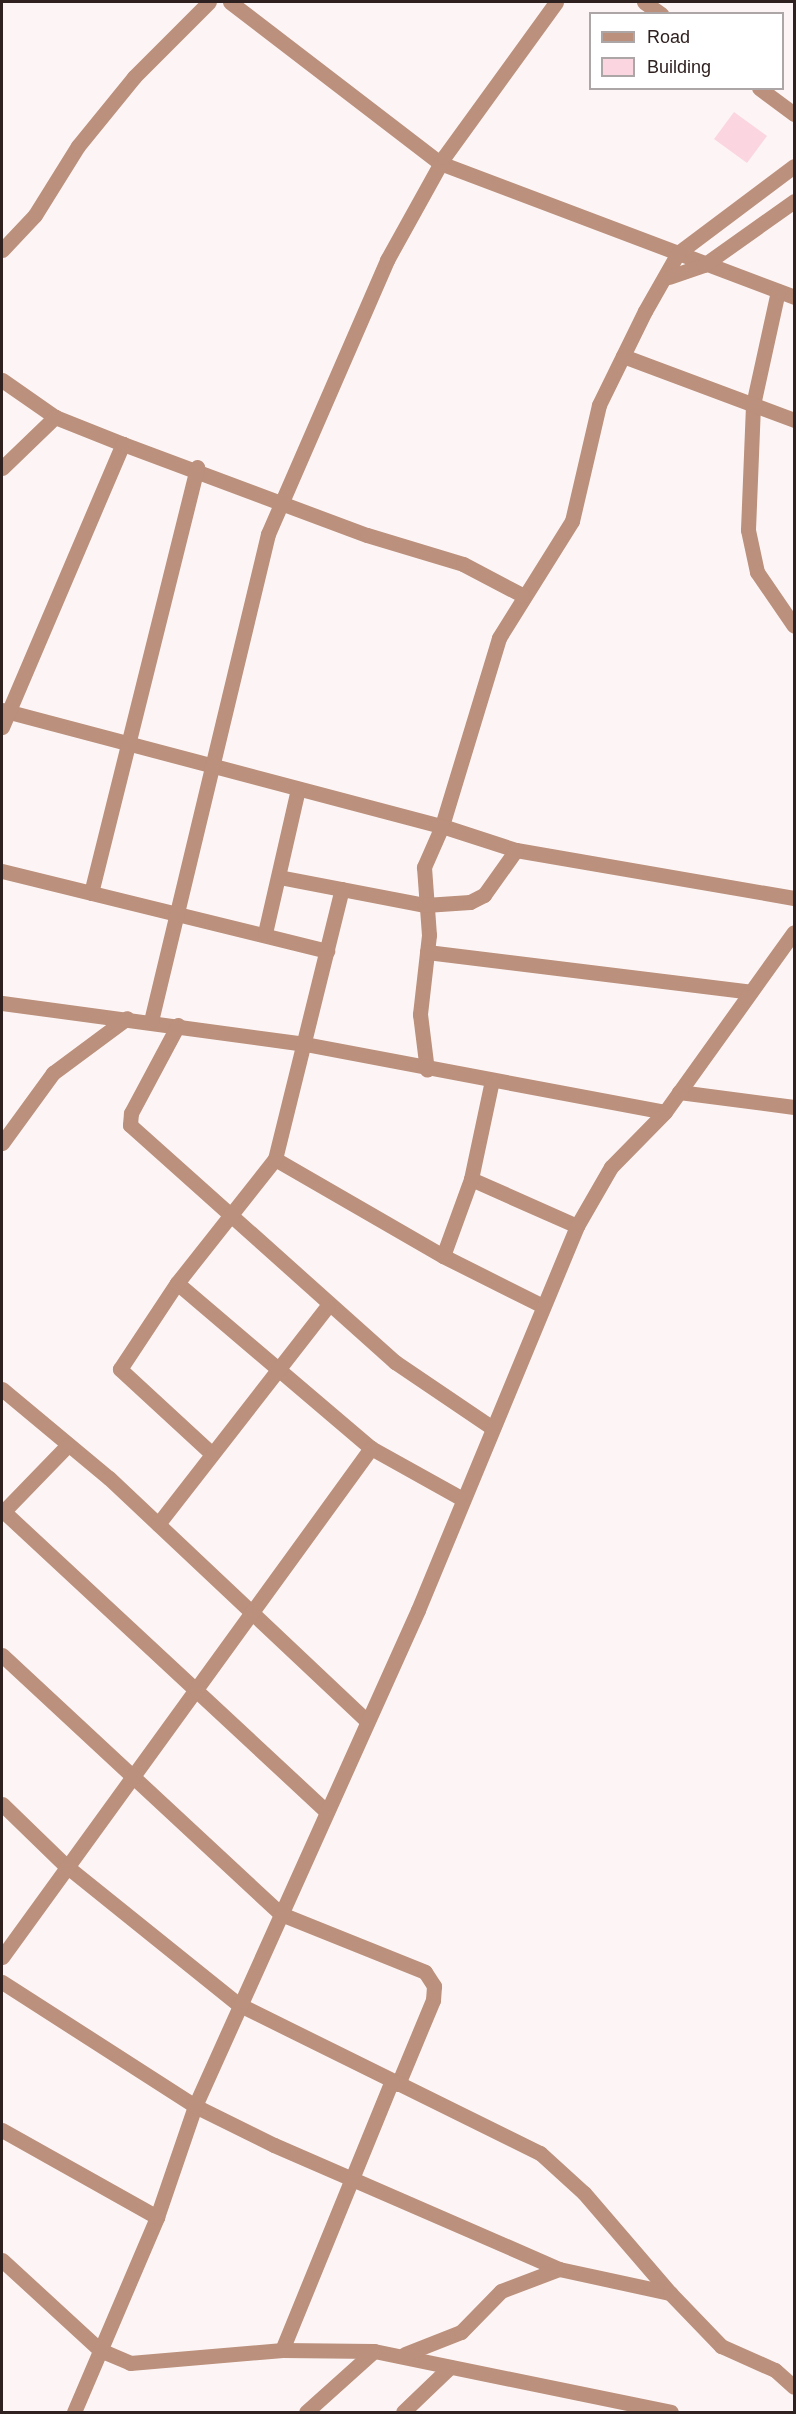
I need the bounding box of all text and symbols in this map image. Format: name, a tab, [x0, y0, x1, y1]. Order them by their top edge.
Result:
legend	[589, 12, 784, 90]
text: Road	[647, 27, 690, 47]
text: Building	[647, 57, 711, 77]

